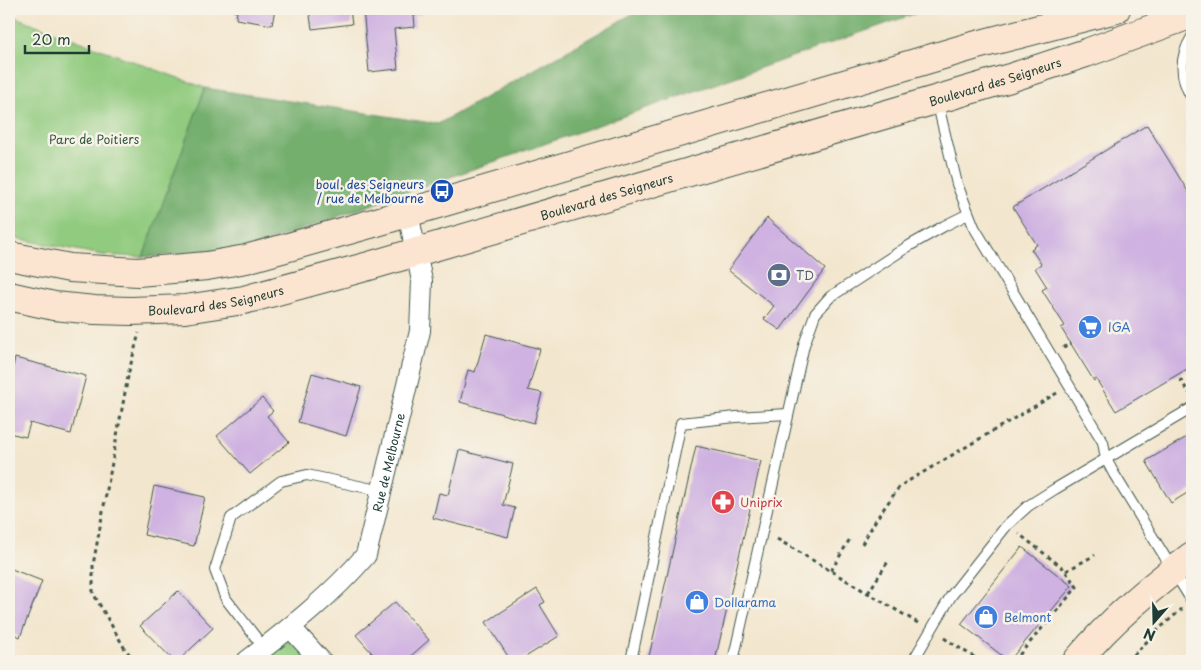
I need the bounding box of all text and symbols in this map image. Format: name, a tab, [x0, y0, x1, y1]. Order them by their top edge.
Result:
scale bar	[25, 22, 89, 54]
text: 20 m	[32, 27, 71, 50]
street label: Boulevard des Seigneurs	[927, 53, 1064, 110]
park label: Parc de Poitiers	[49, 130, 140, 148]
street label: Boulevard des Seigneurs	[538, 168, 675, 224]
place label: boul. des Seigneurs / rue de Melbourne	[316, 175, 425, 207]
bus stop icon: boul. des Seigneurs / rue de Melbourne	[429, 178, 455, 204]
bank icon: TD	[766, 262, 792, 288]
place label: TD	[796, 266, 814, 284]
street label: Boulevard des Seigneurs	[148, 280, 286, 319]
supermarket icon: IGA	[1077, 314, 1103, 340]
place label: IGA	[1108, 318, 1131, 336]
street label: Rue de Melbourne	[368, 411, 409, 514]
pharmacy icon: Uniprix	[710, 489, 736, 515]
place label: Uniprix	[740, 493, 782, 511]
shop icon: Dollarama	[684, 589, 710, 615]
place label: Dollarama	[714, 593, 777, 611]
north arrow	[1128, 598, 1178, 648]
shop icon: Belmont	[973, 604, 999, 630]
place label: Belmont	[1004, 608, 1051, 626]
text: N	[1141, 623, 1158, 646]

